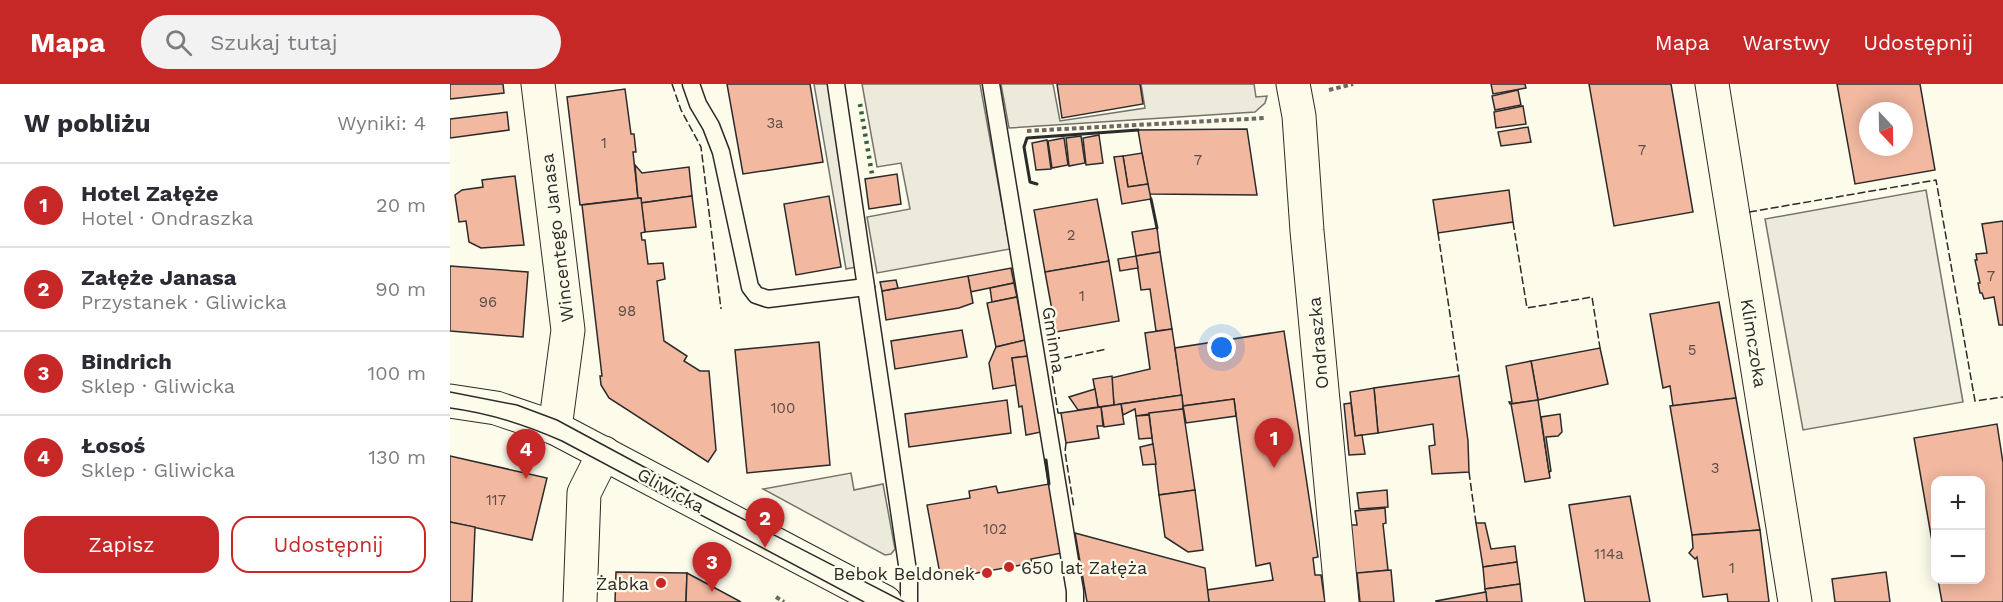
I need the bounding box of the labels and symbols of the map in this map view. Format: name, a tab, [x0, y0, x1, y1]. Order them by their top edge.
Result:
north arrow	[1859, 102, 1913, 156]
house number: 3a	[766, 114, 784, 132]
house number: 1	[601, 134, 607, 152]
house number: 7	[1638, 141, 1646, 159]
house number: 7	[1194, 151, 1202, 169]
street label: Wincentego Janasa	[536, 152, 578, 324]
house number: 2	[1067, 226, 1075, 244]
house number: 7	[1987, 267, 1995, 285]
house number: 1	[1079, 287, 1085, 305]
house number: 96	[479, 293, 497, 311]
street label: Ondraszka	[1304, 296, 1332, 390]
street label: Klimczoka	[1737, 297, 1771, 389]
house number: 98	[618, 302, 636, 320]
street label: Gminna	[1038, 305, 1070, 375]
your location	[1207, 333, 1236, 362]
house number: 5	[1688, 341, 1696, 359]
house number: 100	[771, 399, 795, 417]
pin: 1	[1254, 418, 1294, 468]
pin: 4	[506, 430, 546, 479]
house number: 3	[1711, 459, 1719, 477]
street label: Gliwicka	[634, 463, 708, 517]
house number: 117	[486, 491, 506, 509]
pin: 2	[746, 498, 784, 548]
house number: 102	[983, 520, 1007, 538]
pin: 3	[692, 542, 732, 592]
house number: 114a	[1594, 545, 1624, 563]
place label: 650 lat Załęża	[1021, 557, 1147, 578]
house number: 1	[1729, 559, 1735, 577]
marker: 650 lat Załęża	[1002, 560, 1016, 574]
place label: Bebok Beldonek	[833, 563, 975, 584]
marker: Bebok Beldonek	[980, 566, 994, 580]
place label: Żabka	[596, 573, 649, 594]
marker: Żabka	[654, 576, 668, 590]

